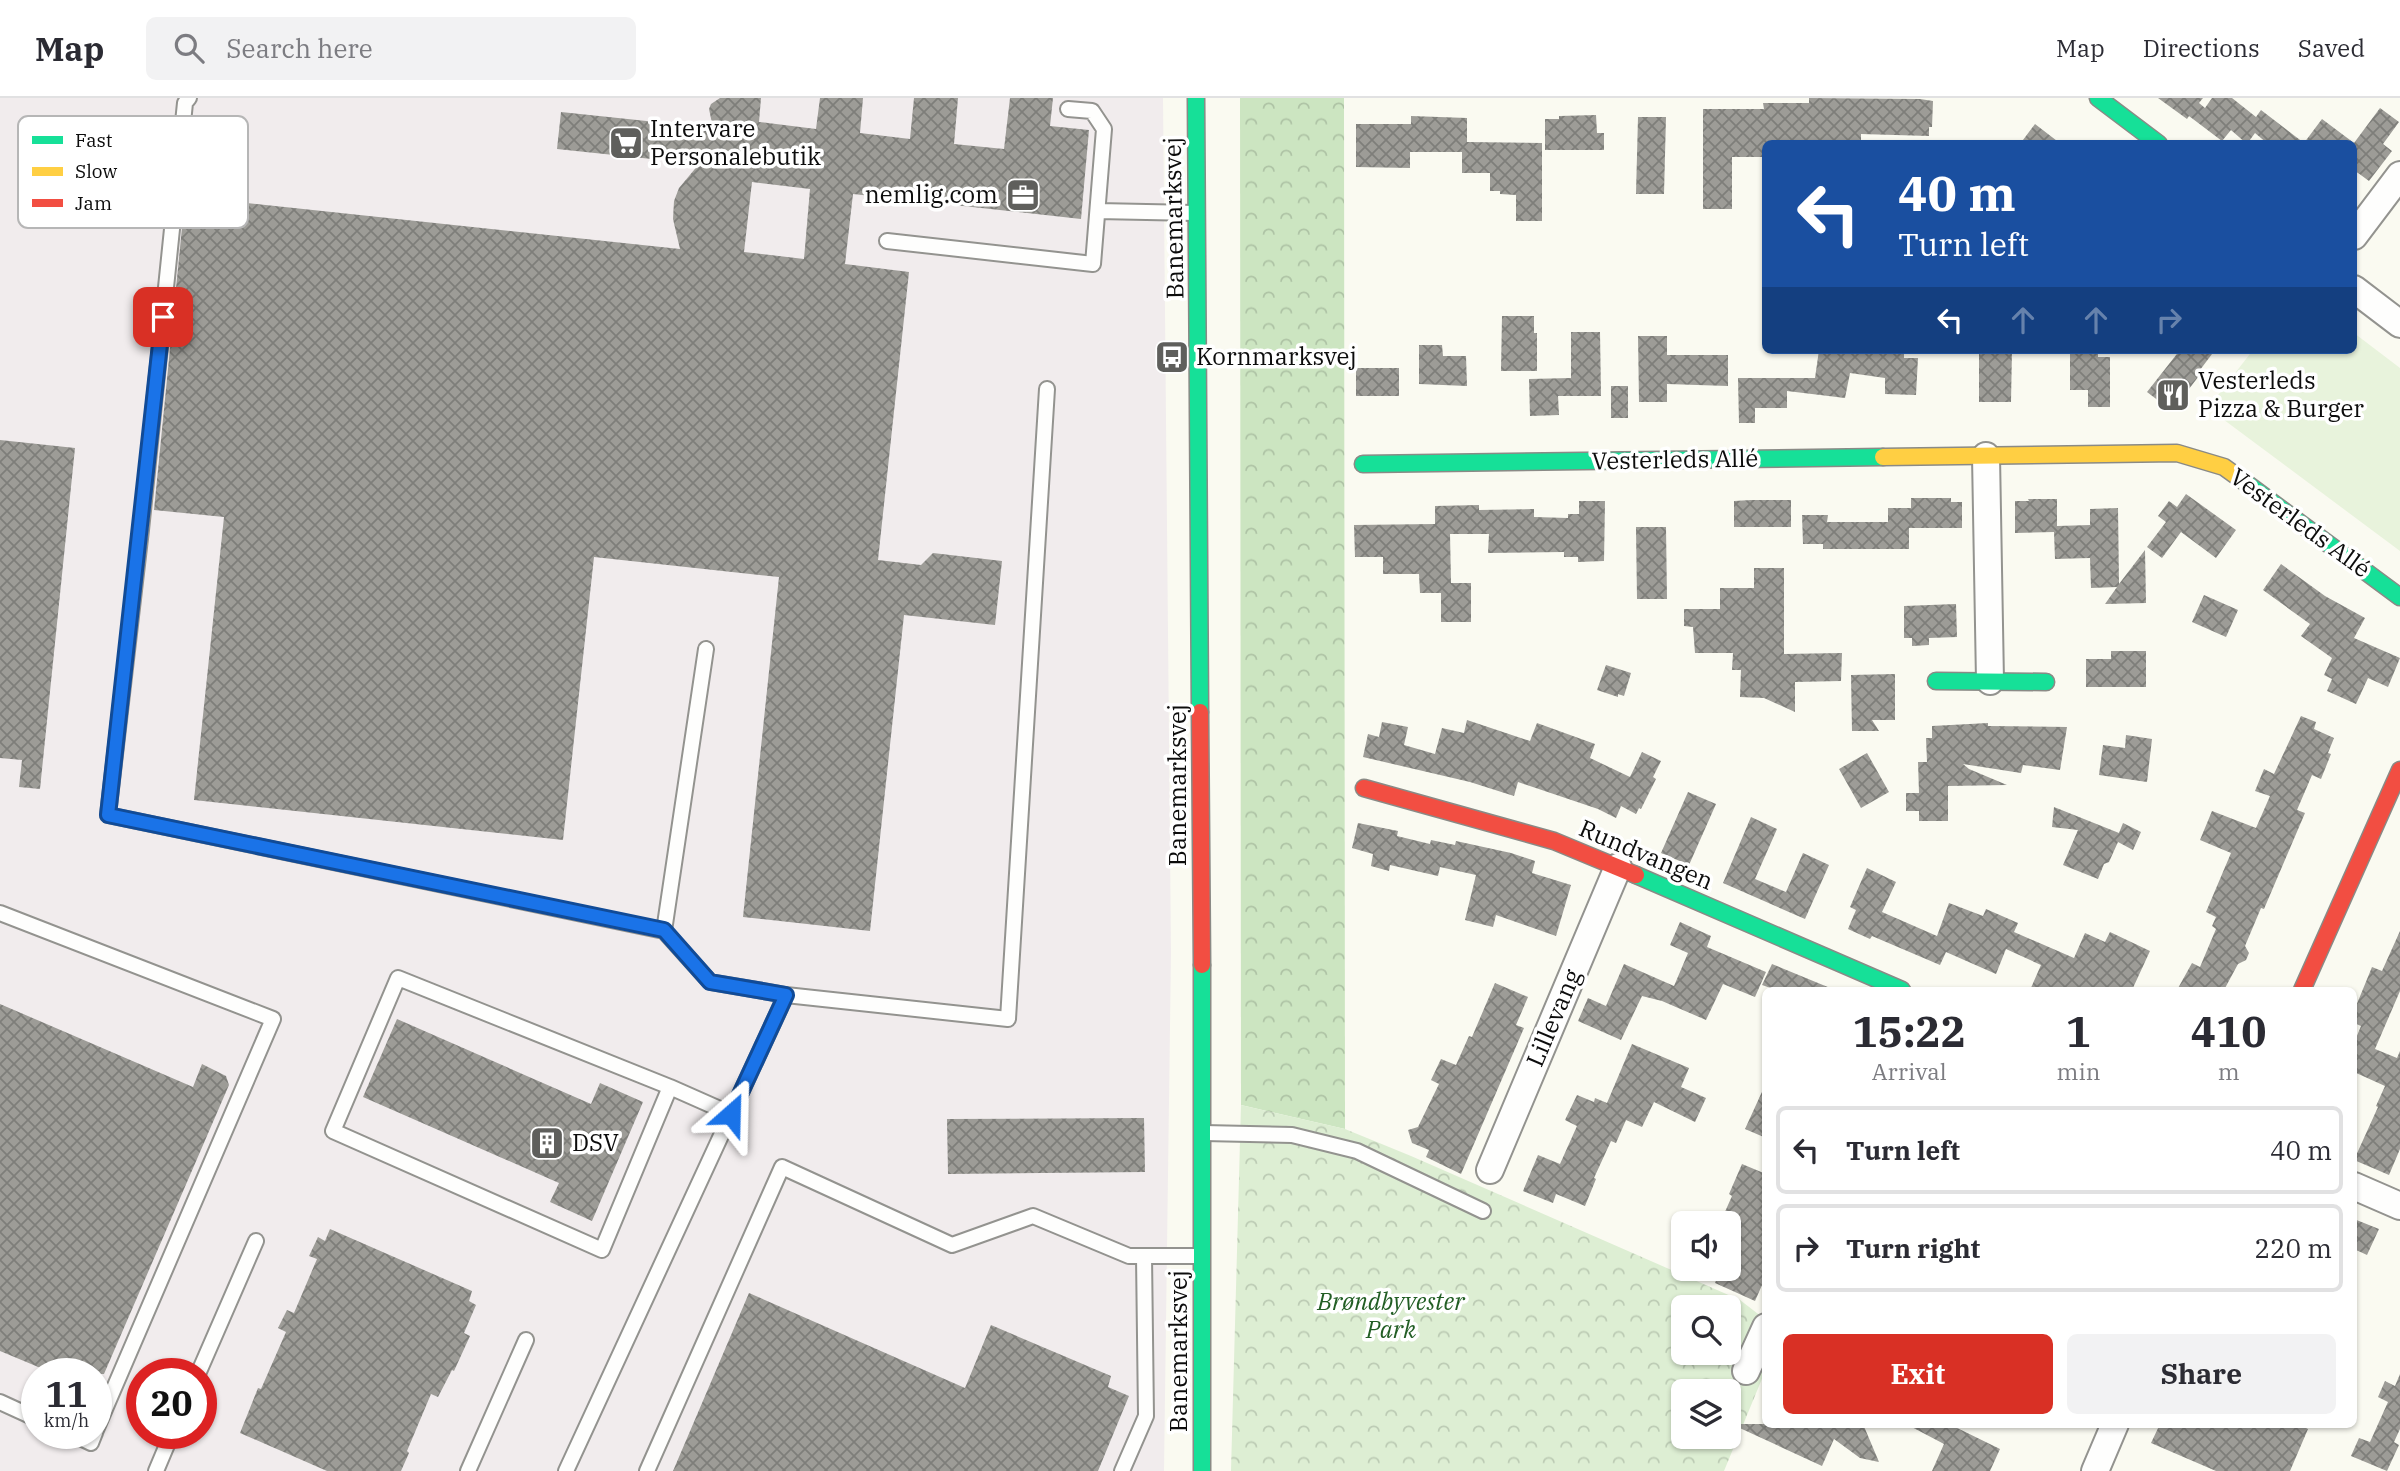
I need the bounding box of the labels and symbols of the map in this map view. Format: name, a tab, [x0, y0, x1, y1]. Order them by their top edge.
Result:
place label: Intervare Personalebutik	[650, 112, 821, 172]
legend	[18, 116, 248, 228]
supermarket icon: Intervare Personalebutik	[607, 124, 645, 162]
text: Fast	[75, 128, 113, 152]
street label: Banemarksvej	[1156, 137, 1190, 299]
text: Slow	[75, 159, 117, 183]
office icon: nemlig.com	[1004, 176, 1042, 214]
place label: nemlig.com	[865, 178, 998, 210]
text: Jam	[75, 191, 112, 215]
pin	[133, 287, 193, 347]
bus stop icon: Kornmarksvej	[1153, 338, 1191, 376]
place label: Kornmarksvej	[1196, 340, 1357, 372]
place label: Vesterleds Pizza & Burger	[2198, 364, 2364, 424]
restaurant icon: Vesterleds Pizza & Burger	[2154, 376, 2192, 414]
street label: Vesterleds Allé	[1591, 442, 1759, 476]
street label: Vesterleds Allé	[2224, 460, 2377, 584]
street label: Banemarksvej	[1161, 704, 1193, 866]
street label: Rundvangen	[1574, 811, 1718, 897]
street label: Lillevang	[1518, 964, 1588, 1071]
position arrow	[694, 1077, 768, 1151]
building icon: DSV	[528, 1124, 566, 1162]
place label: DSV	[572, 1126, 619, 1158]
street label: Banemarksvej	[1162, 1270, 1194, 1432]
park label: Brøndbyvester Park	[1316, 1285, 1466, 1345]
speed limit sign: 20	[126, 1358, 217, 1449]

